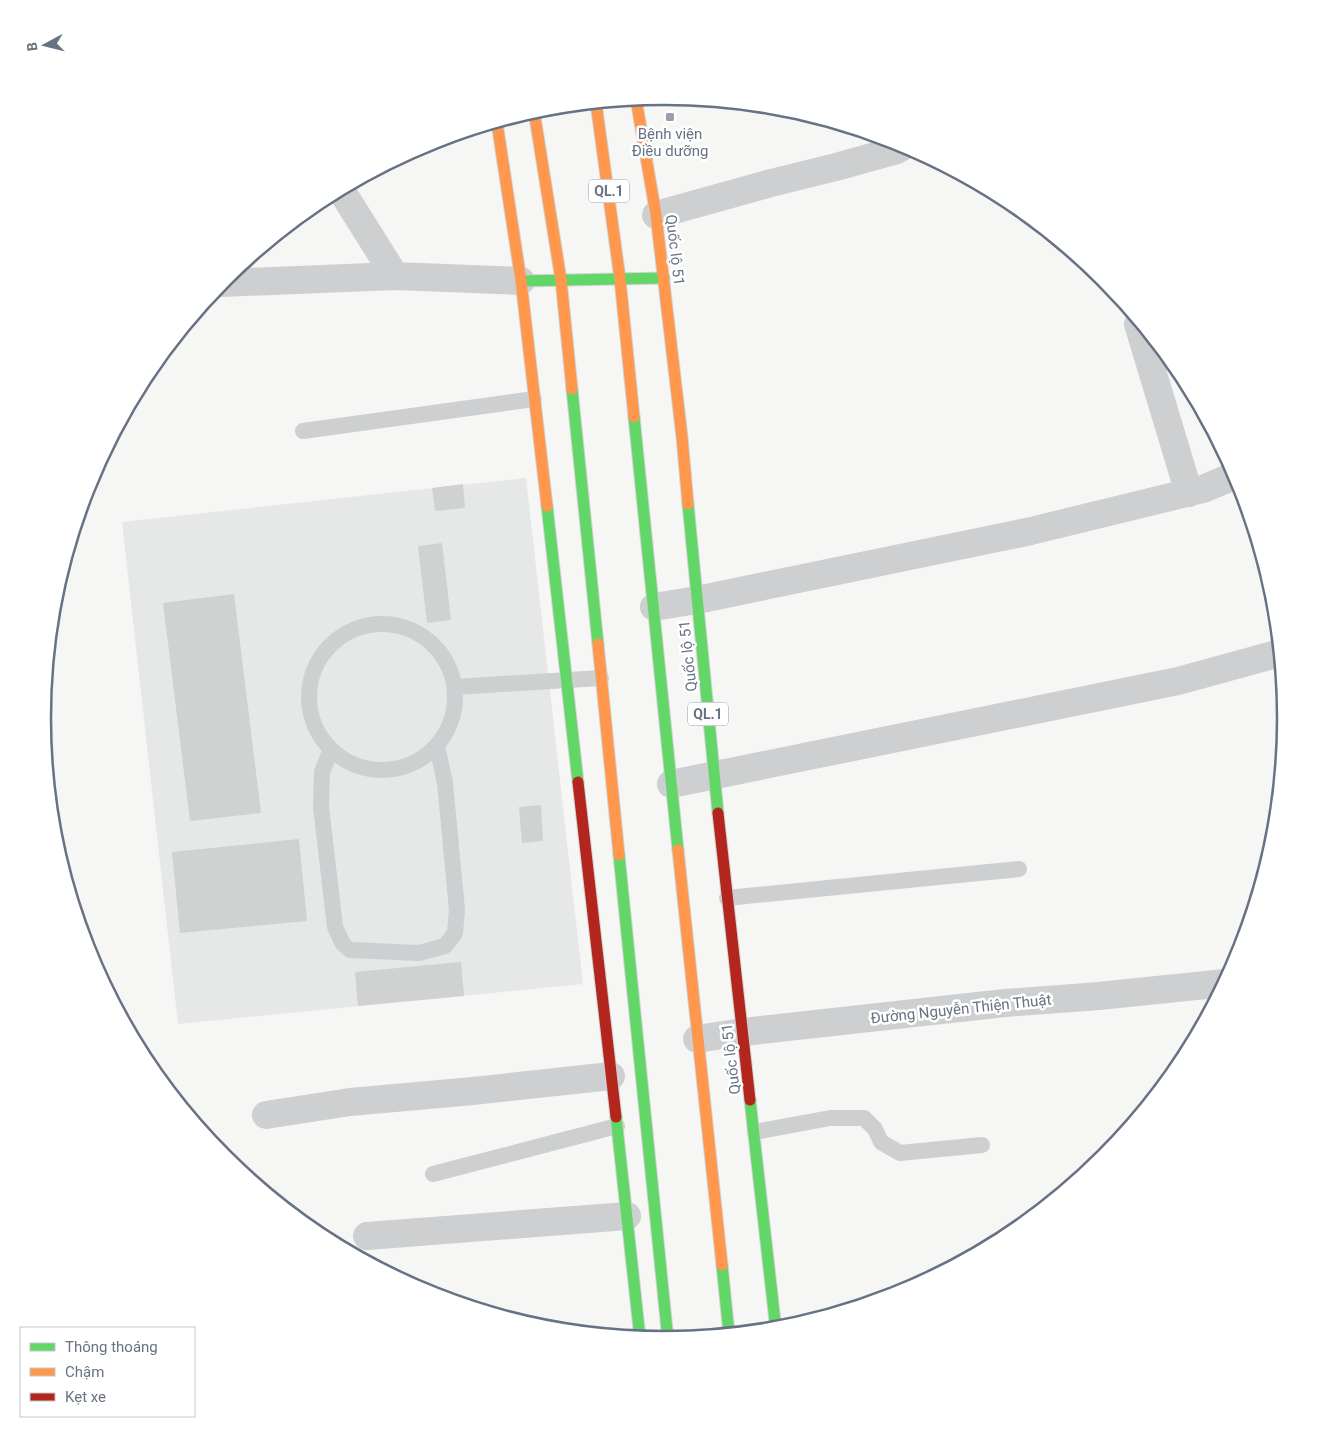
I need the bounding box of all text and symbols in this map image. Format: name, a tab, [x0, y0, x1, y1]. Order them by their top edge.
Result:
north arrow	[20, 20, 70, 70]
text: B	[24, 41, 41, 52]
marker: Bệnh viện Điều dưỡng	[664, 111, 676, 123]
place label: Bệnh viện Điều dưỡng	[632, 125, 708, 160]
road number: QL.1	[589, 180, 629, 202]
street label: Quốc lộ 51	[662, 213, 688, 287]
street label: Quốc lộ 51	[675, 620, 701, 692]
road number: QL.1	[688, 702, 728, 726]
street label: Đường Nguyễn Thiện Thuật	[870, 991, 1052, 1027]
street label: Quốc lộ 51	[718, 1022, 744, 1096]
legend	[20, 1327, 195, 1417]
text: Thông thoáng	[65, 1338, 158, 1356]
text: Chậm	[65, 1363, 104, 1381]
text: Kẹt xe	[65, 1388, 106, 1406]

